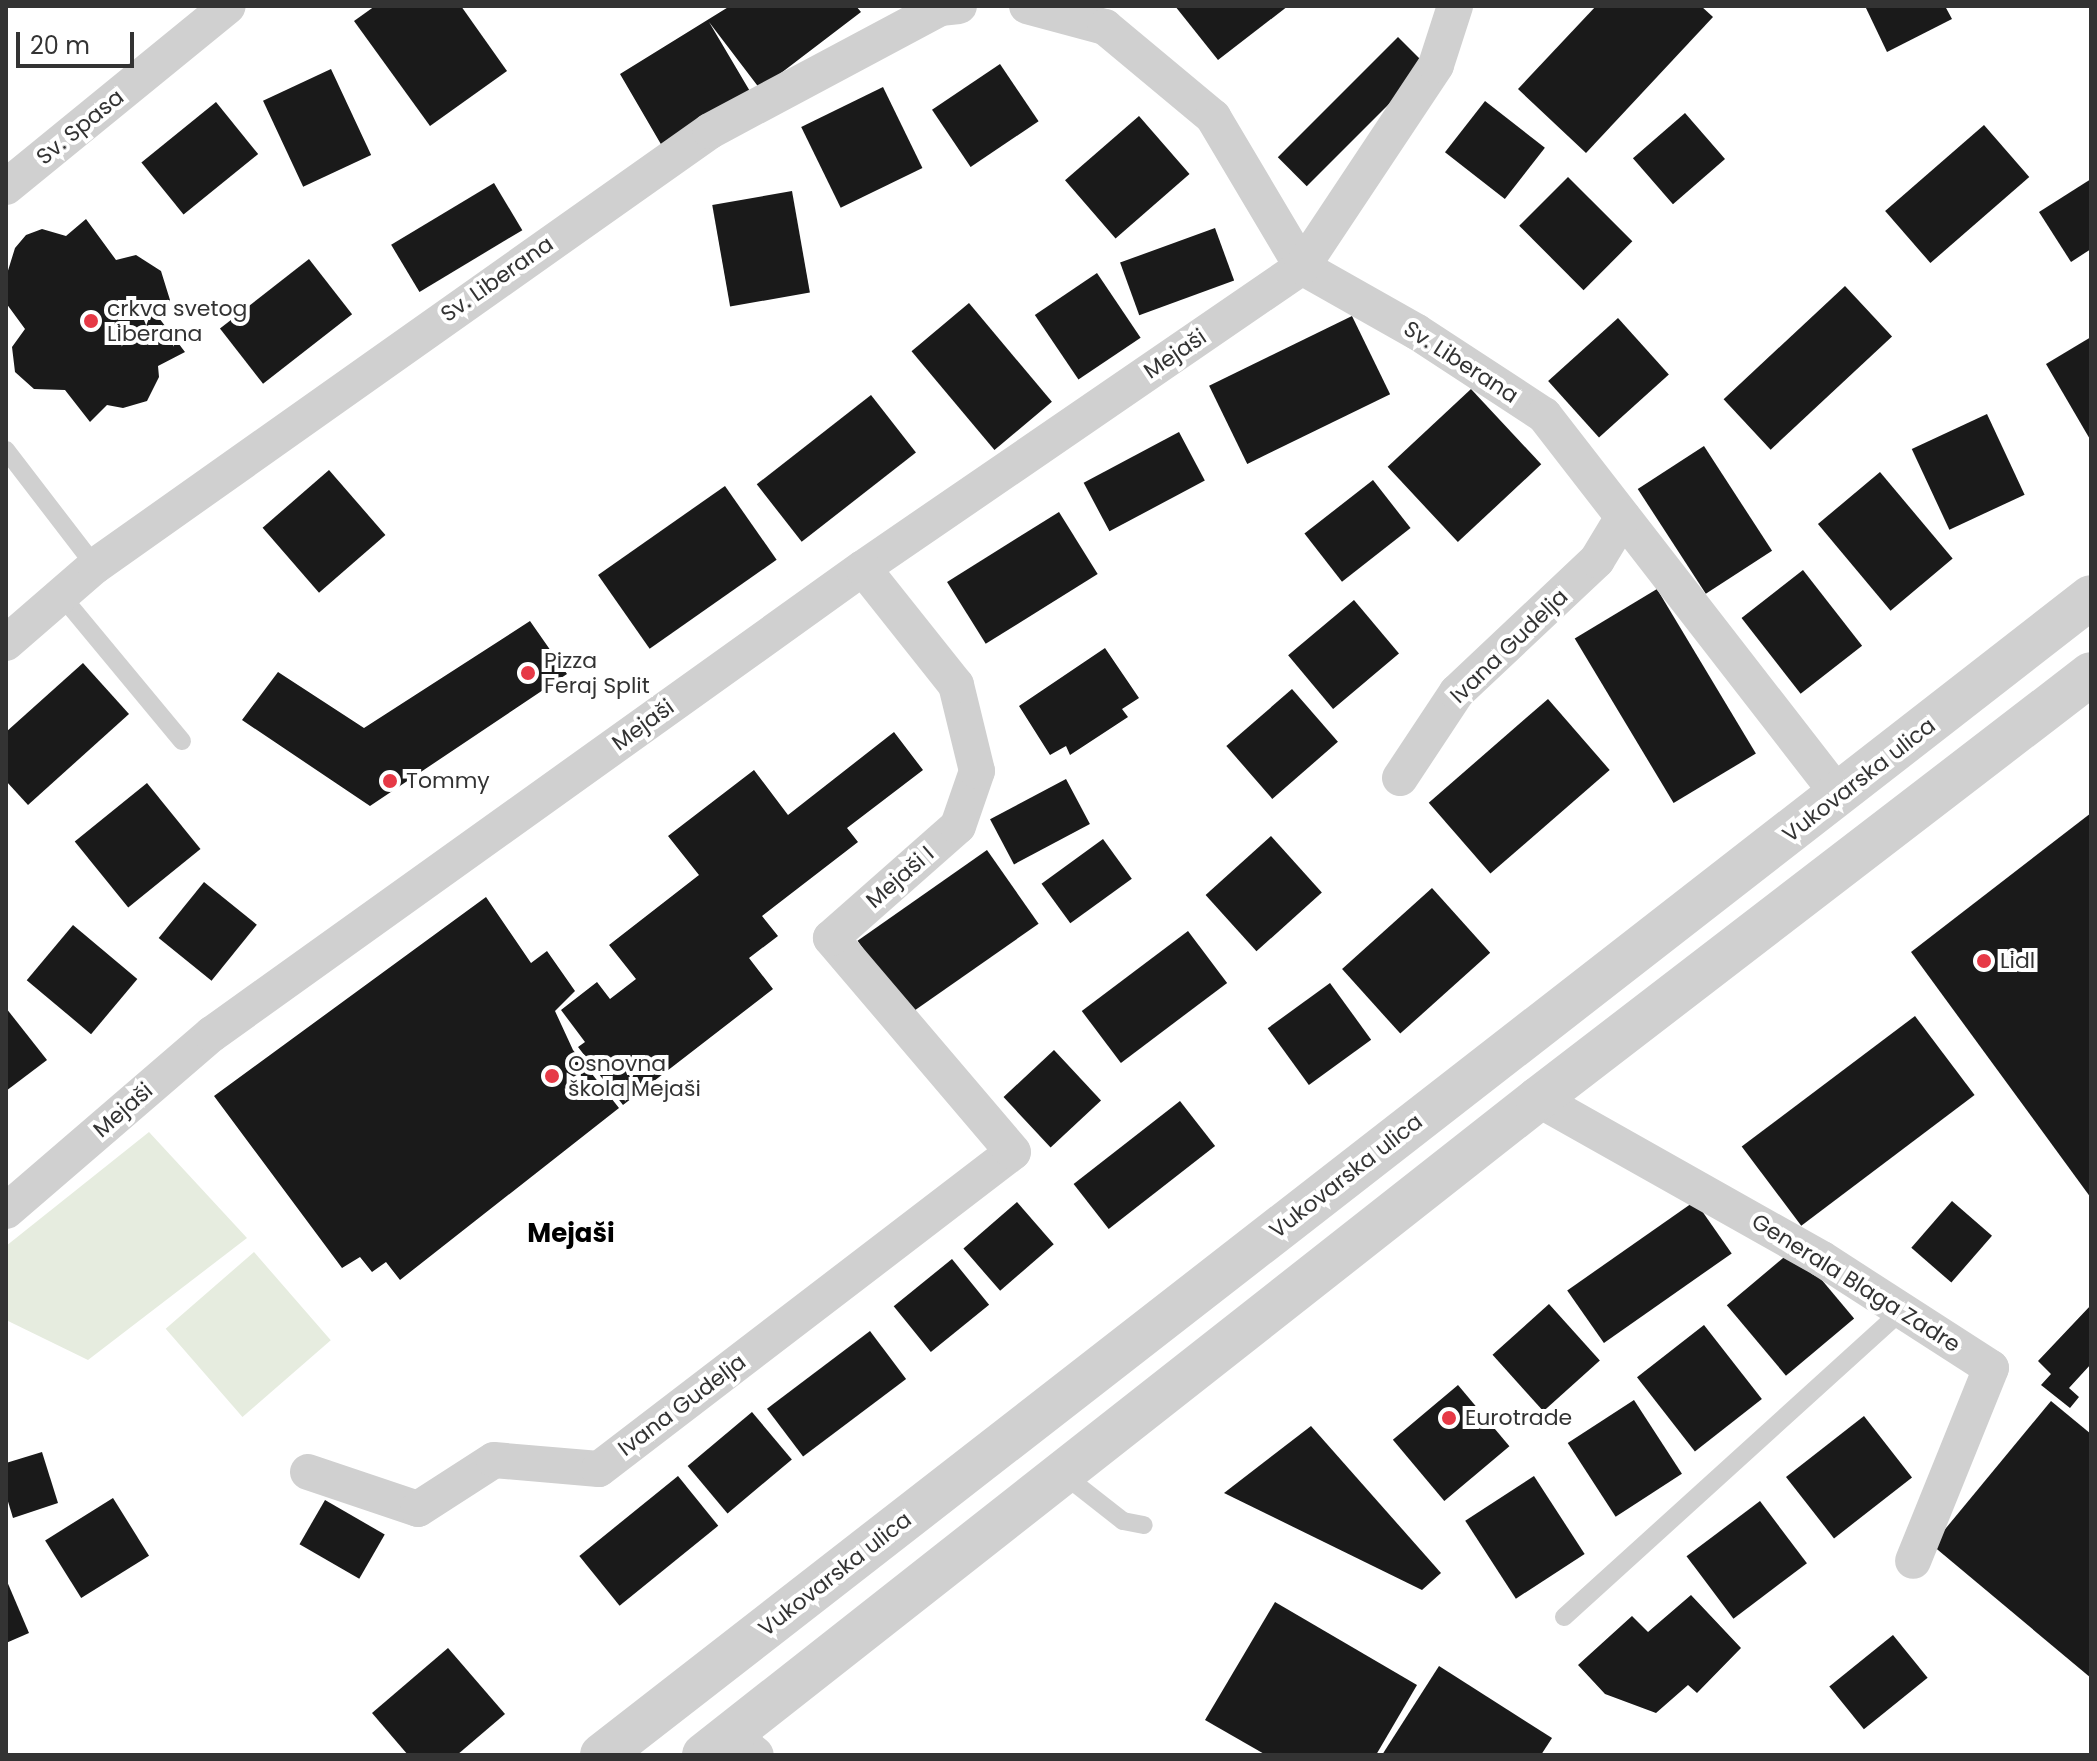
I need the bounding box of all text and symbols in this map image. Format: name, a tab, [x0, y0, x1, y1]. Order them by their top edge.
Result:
scale bar	[20, 16, 138, 66]
text: 20 m	[30, 29, 90, 62]
street label: Sv. Spasa	[31, 84, 129, 170]
street label: Sv. Liberana	[436, 231, 558, 327]
place label: crkva svetog Liberana	[107, 295, 247, 346]
marker: crkva svetog Liberana	[82, 312, 100, 330]
street label: Sv. Liberana	[1399, 315, 1523, 409]
street label: Mejaši	[1139, 324, 1211, 384]
street label: Ivana Gudelja	[1445, 583, 1573, 709]
place label: Pizza Feraj Split	[544, 647, 650, 698]
marker: Pizza Feraj Split	[519, 664, 537, 682]
street label: Mejaši	[607, 694, 679, 756]
street label: Vukovarska ulica	[1777, 712, 1941, 848]
place label: Tommy	[406, 768, 490, 794]
marker: Tommy	[381, 772, 399, 790]
street label: Mejaši I	[861, 840, 939, 914]
place label: Lidl	[2000, 948, 2035, 974]
marker: Lidl	[1975, 952, 1993, 970]
place label: Osnovna škola Mejaši	[568, 1050, 701, 1102]
marker: Osnovna škola Mejaši	[543, 1067, 561, 1085]
street label: Mejaši	[88, 1077, 158, 1143]
street label: Vukovarska ulica	[1264, 1108, 1428, 1244]
street label: Generala Blaga Zadre	[1747, 1208, 1965, 1358]
district label: Mejaši	[527, 1218, 615, 1250]
street label: Ivana Gudelja	[613, 1348, 751, 1462]
place label: Eurotrade	[1465, 1405, 1572, 1431]
marker: Eurotrade	[1440, 1409, 1458, 1427]
street label: Vukovarska ulica	[753, 1506, 917, 1642]

